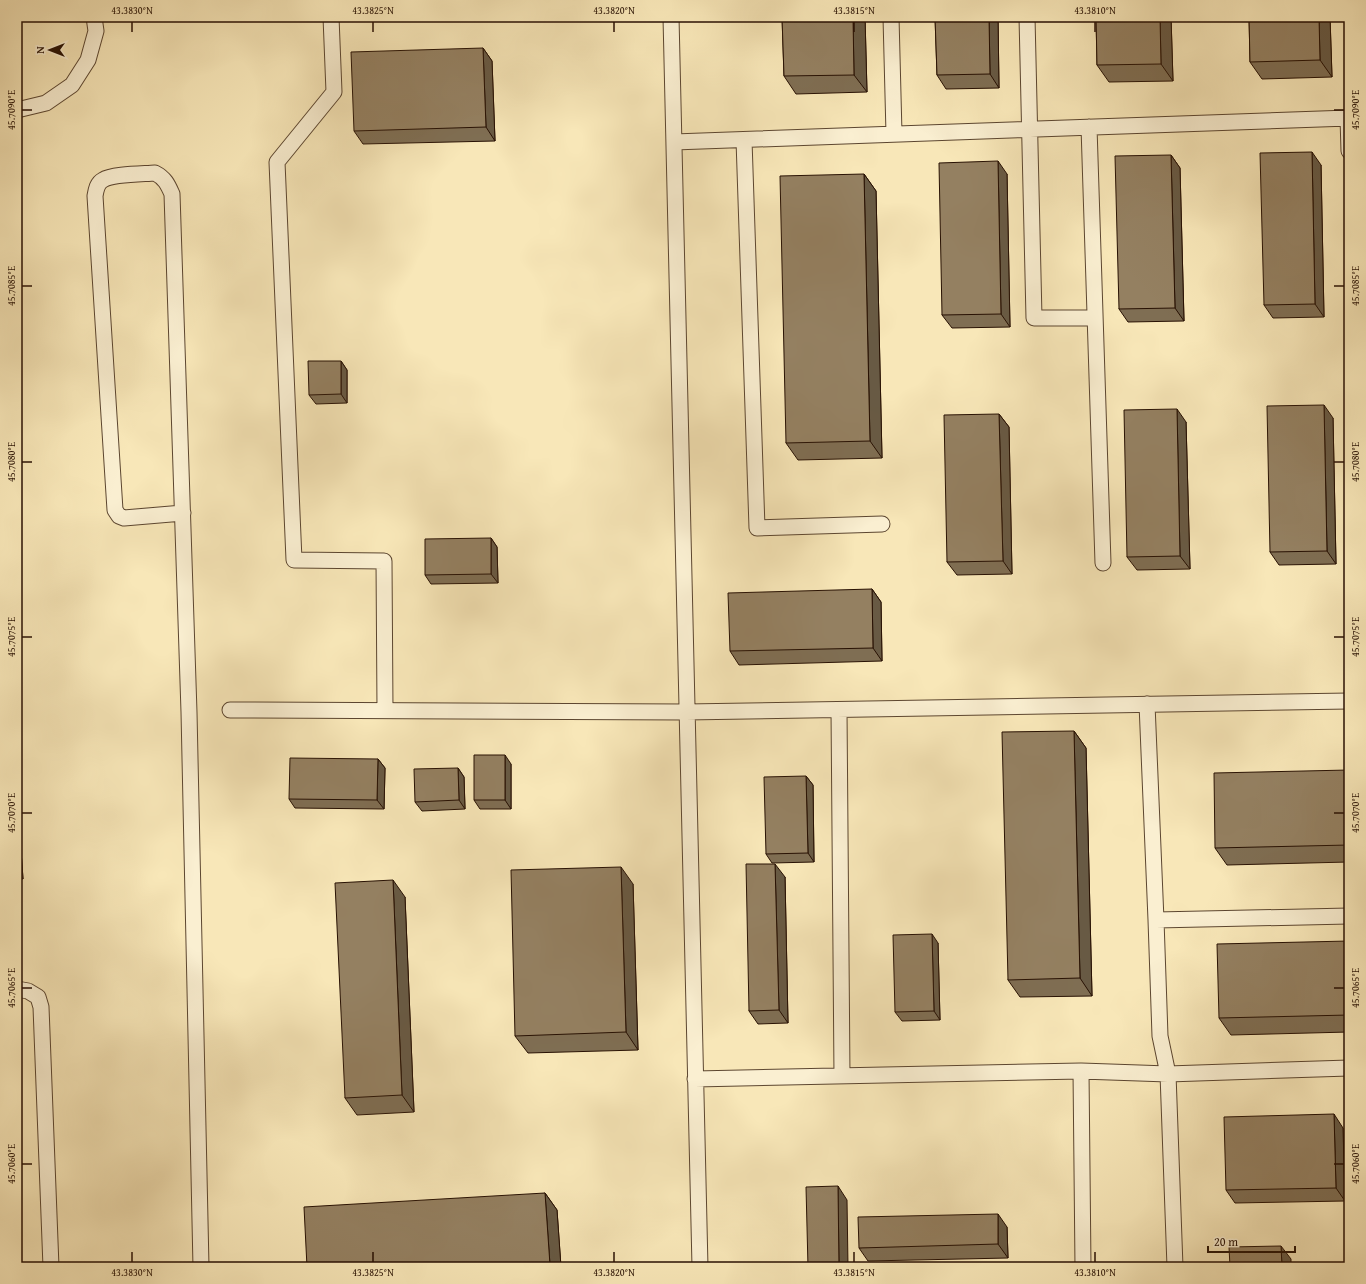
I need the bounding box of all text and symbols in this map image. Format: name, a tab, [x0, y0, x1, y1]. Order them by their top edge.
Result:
text: 43.3830°N	[111, 3, 153, 18]
text: 43.3825°N	[352, 3, 394, 18]
text: 43.3820°N	[593, 3, 635, 18]
text: 43.3815°N	[833, 3, 875, 18]
text: 43.3810°N	[1074, 3, 1116, 18]
north arrow	[30, 30, 70, 70]
text: N	[32, 46, 48, 54]
text: 45.7090°E	[4, 90, 19, 130]
text: 45.7090°E	[1348, 90, 1363, 130]
text: 45.7085°E	[4, 266, 19, 306]
text: 45.7085°E	[1348, 266, 1363, 306]
text: 45.7080°E	[4, 442, 19, 482]
text: 45.7080°E	[1348, 442, 1363, 482]
text: 45.7075°E	[4, 617, 19, 657]
text: 45.7075°E	[1348, 617, 1363, 657]
text: 45.7070°E	[4, 793, 19, 833]
text: 45.7070°E	[1348, 793, 1363, 833]
text: 45.7065°E	[4, 968, 19, 1008]
text: 45.7065°E	[1348, 968, 1363, 1008]
text: 45.7060°E	[4, 1144, 19, 1184]
text: 45.7060°E	[1348, 1144, 1363, 1184]
scale bar	[1208, 1228, 1295, 1254]
text: 20 m	[1214, 1233, 1238, 1250]
text: 43.3830°N	[111, 1265, 153, 1280]
text: 43.3825°N	[352, 1265, 394, 1280]
text: 43.3820°N	[593, 1265, 635, 1280]
text: 43.3815°N	[833, 1265, 875, 1280]
text: 43.3810°N	[1074, 1265, 1116, 1280]

